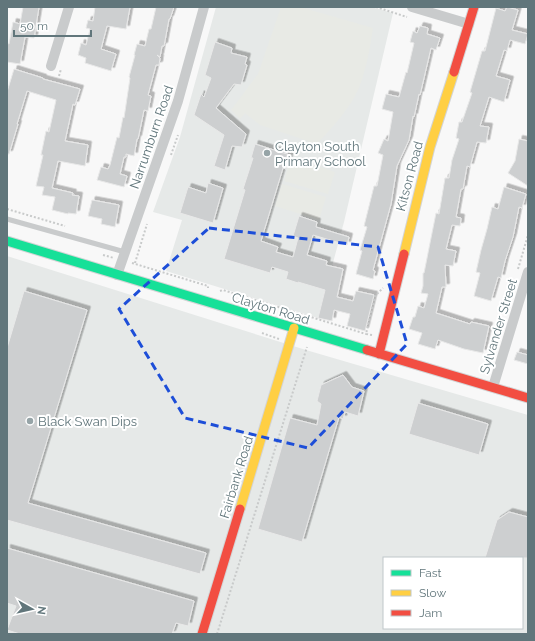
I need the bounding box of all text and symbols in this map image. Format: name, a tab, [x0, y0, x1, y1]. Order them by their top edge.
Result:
scale bar	[14, 12, 91, 38]
text: 50 m	[20, 19, 48, 33]
street label: Narrumburn Road	[127, 84, 176, 191]
place label: Clayton South Primary School	[275, 139, 366, 169]
street label: Kitson Road	[393, 140, 426, 213]
marker: Clayton South Primary School	[262, 148, 272, 158]
street label: Sylvander Street	[477, 276, 520, 376]
street label: Clayton Road	[230, 290, 312, 327]
place label: Black Swan Dips	[38, 414, 137, 429]
marker: Black Swan Dips	[25, 416, 35, 426]
street label: Fairbank Road	[217, 434, 256, 520]
legend	[383, 557, 523, 629]
text: Fast	[419, 566, 442, 580]
text: Slow	[419, 586, 446, 600]
north arrow	[12, 589, 52, 629]
text: N	[34, 605, 48, 615]
text: Jam	[419, 606, 442, 620]

